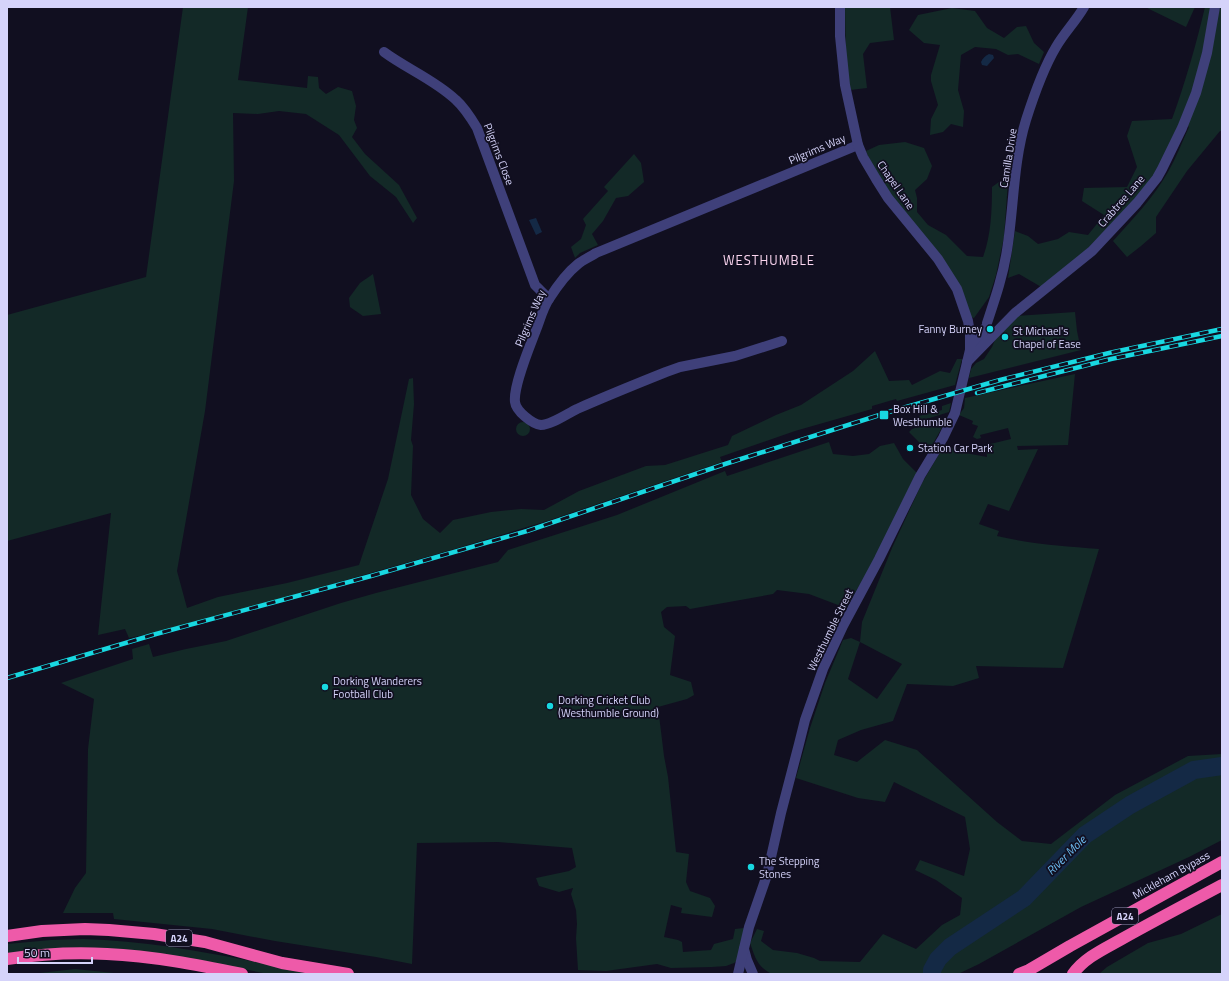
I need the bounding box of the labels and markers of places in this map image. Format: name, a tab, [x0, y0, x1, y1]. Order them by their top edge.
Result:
place label: Fanny Burney	[918, 321, 983, 337]
place label: St Michael's Chapel of Ease	[1013, 323, 1081, 352]
marker: Fanny Burney	[985, 324, 995, 334]
marker: St Michael's Chapel of Ease	[1000, 332, 1010, 342]
place label: Box Hill & Westhumble	[893, 401, 952, 430]
marker: Box Hill & Westhumble	[878, 409, 890, 421]
place label: Station Car Park	[918, 440, 993, 456]
marker: Station Car Park	[905, 443, 915, 453]
place label: Dorking Wanderers Football Club	[333, 673, 422, 702]
marker: Dorking Wanderers Football Club	[320, 682, 330, 692]
place label: Dorking Cricket Club (Westhumble Ground)	[558, 692, 659, 721]
marker: Dorking Cricket Club (Westhumble Ground)	[545, 701, 555, 711]
place label: The Stepping Stones	[759, 853, 820, 882]
marker: The Stepping Stones	[746, 862, 756, 872]

